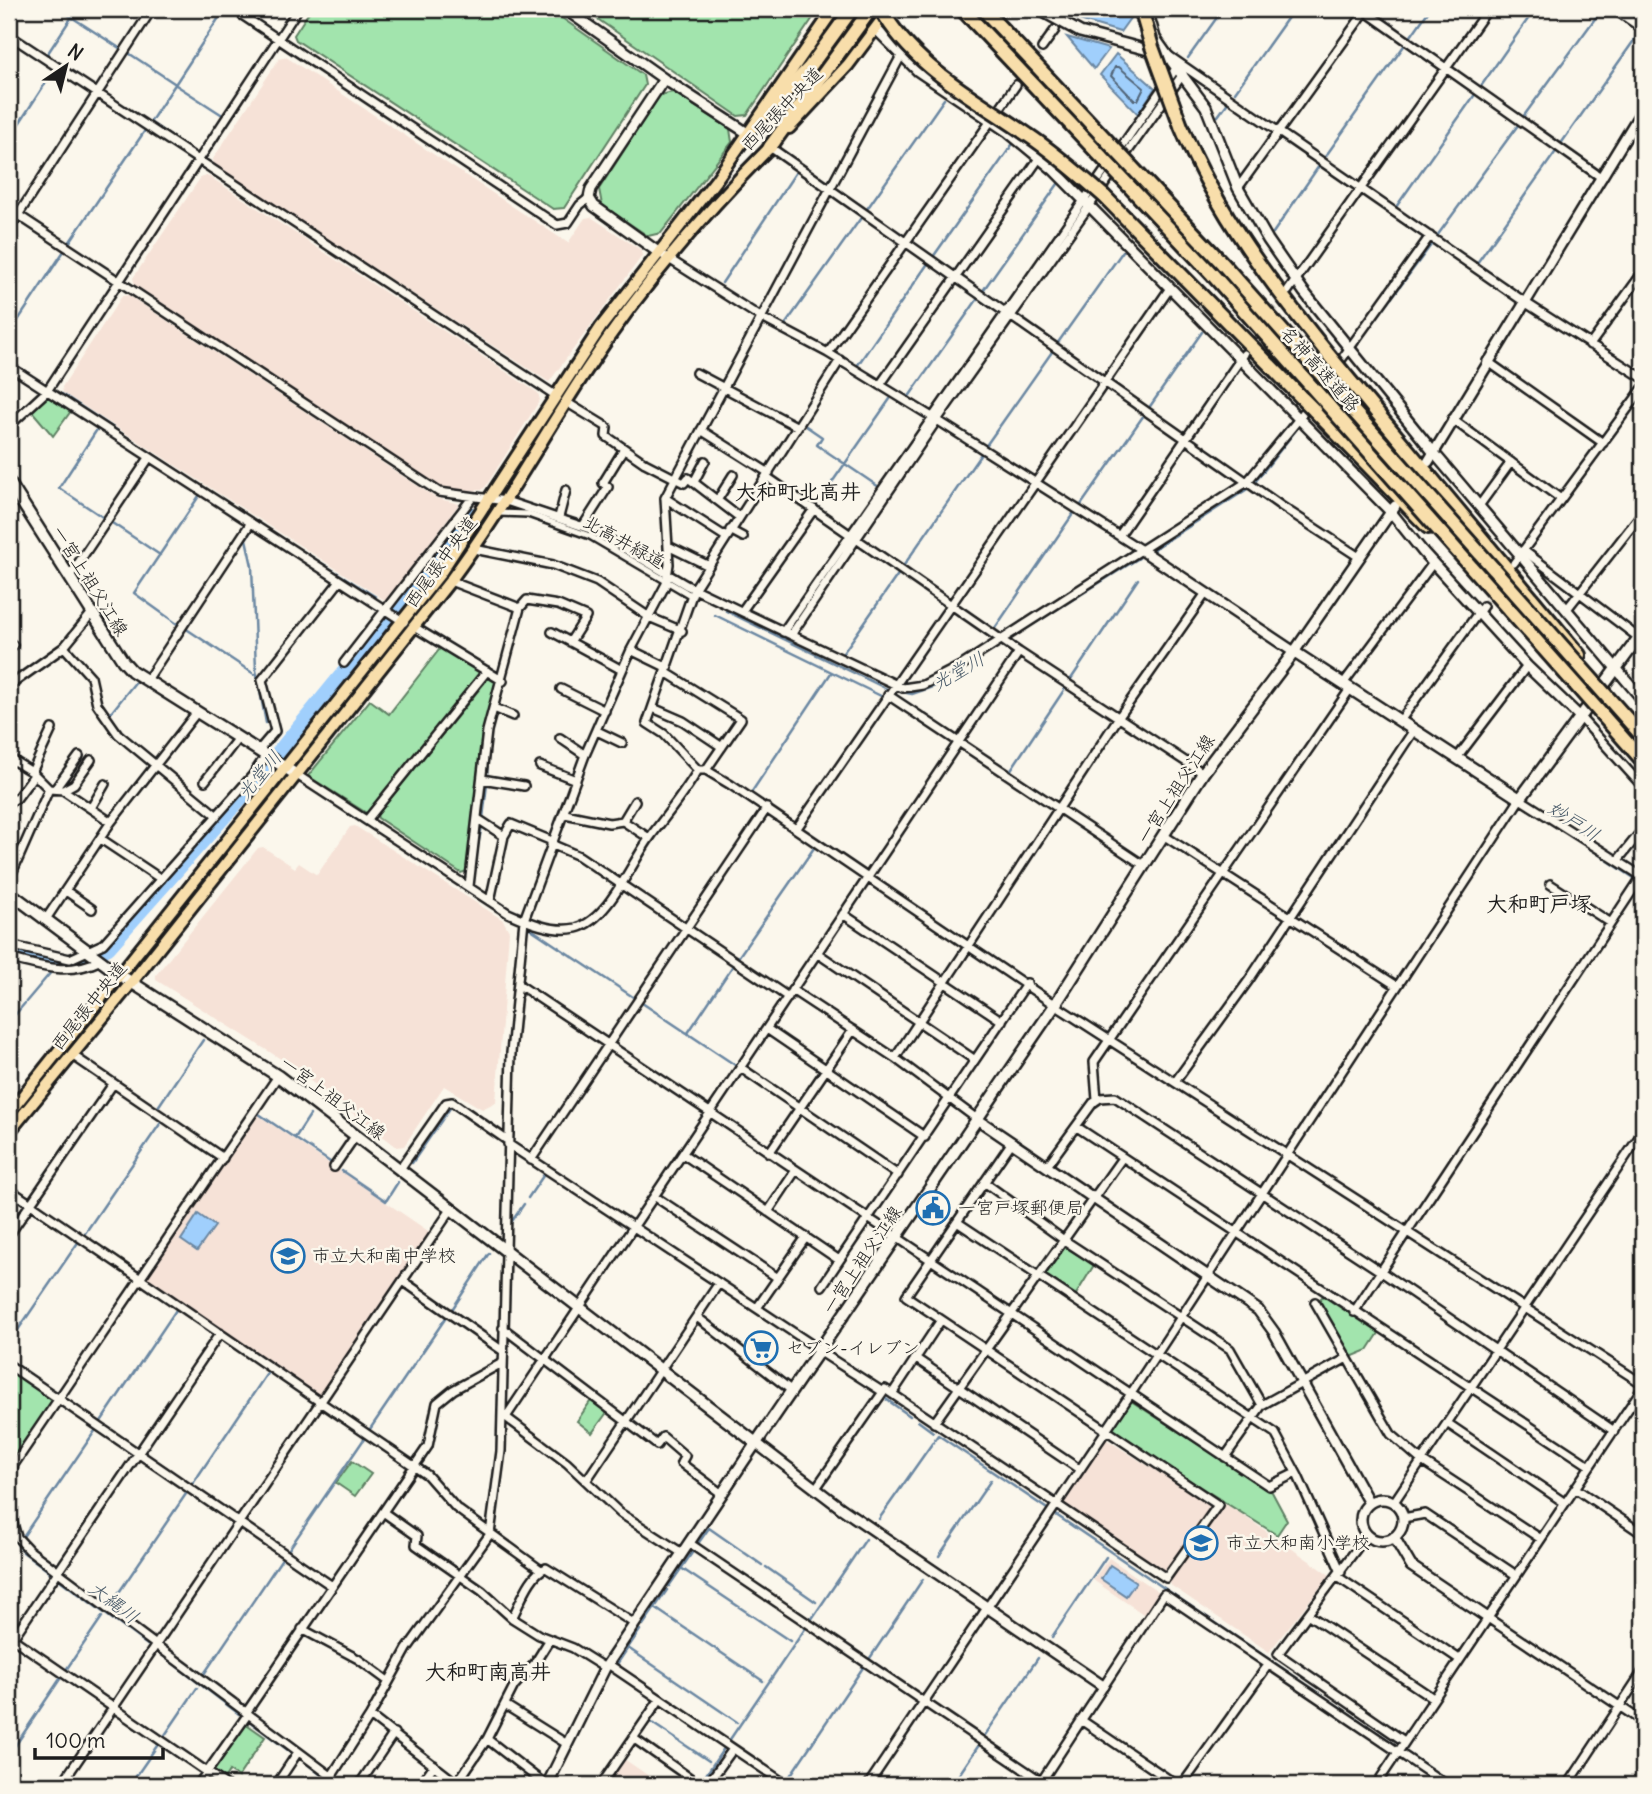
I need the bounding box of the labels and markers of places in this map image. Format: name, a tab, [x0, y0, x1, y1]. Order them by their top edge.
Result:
public building icon: 一宮戸塚郵便局	[914, 1189, 952, 1227]
place label: 一宮戸塚郵便局	[958, 1196, 1084, 1219]
school or university icon: 市立大和南中学校	[269, 1237, 307, 1275]
place label: 市立大和南中学校	[312, 1244, 456, 1267]
supermarket icon: セブン-イレブン	[742, 1329, 780, 1367]
place label: セブン-イレブン	[786, 1336, 920, 1359]
school or university icon: 市立大和南小学校	[1182, 1524, 1220, 1562]
place label: 市立大和南小学校	[1226, 1531, 1370, 1554]

